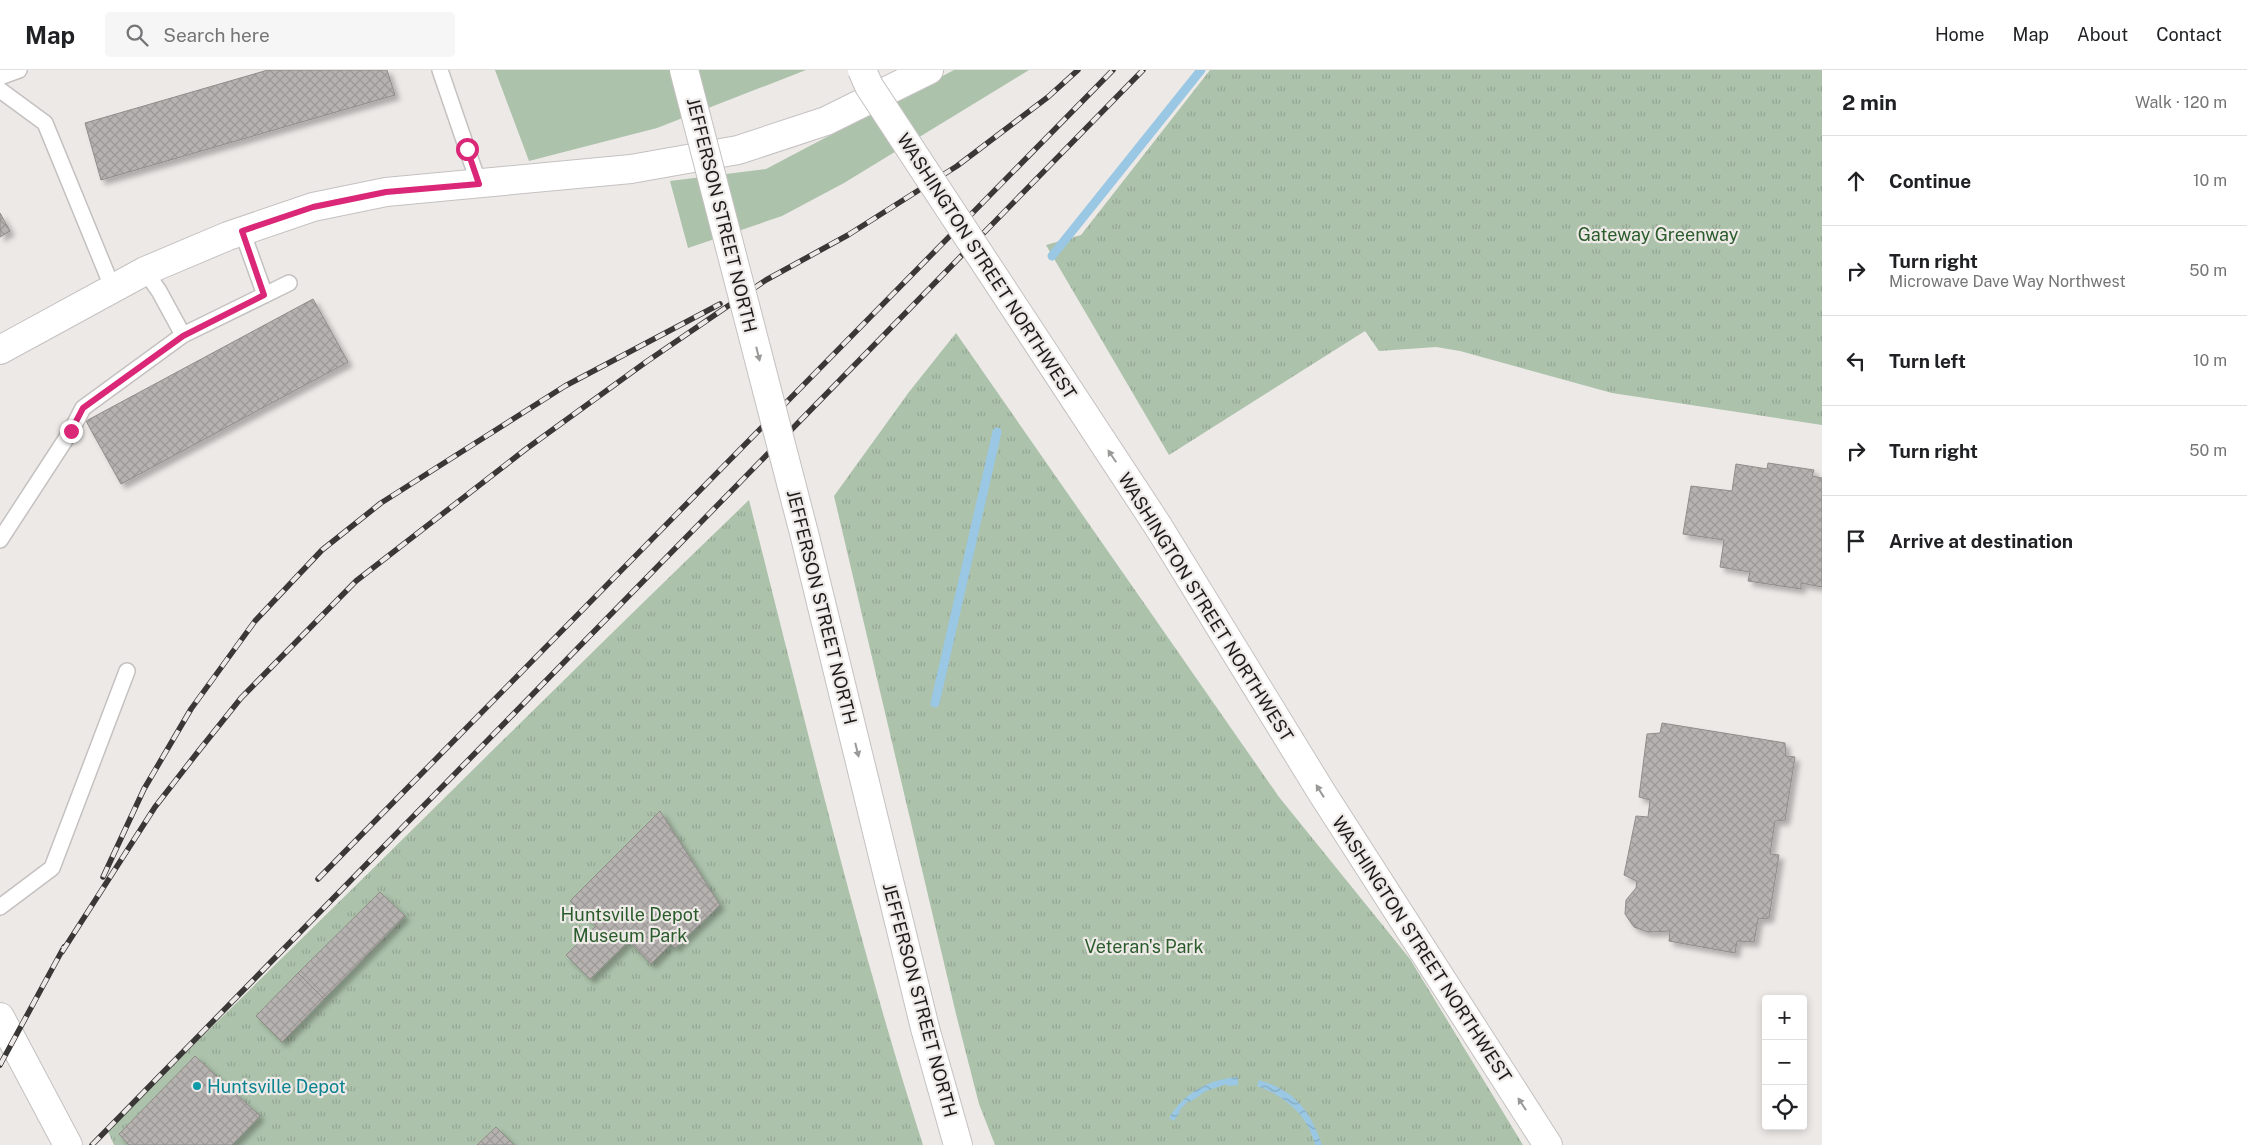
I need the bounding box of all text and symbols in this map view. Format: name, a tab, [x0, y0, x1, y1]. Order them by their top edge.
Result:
search box	[105, 12, 455, 57]
text: Map	[25, 21, 75, 49]
icon: search	[123, 21, 151, 49]
text: Search here	[163, 24, 270, 46]
text: Home	[1935, 24, 1985, 45]
text: Map	[2013, 24, 2049, 45]
text: About	[2077, 24, 2128, 45]
text: Contact	[2156, 24, 2222, 45]
text: 2 min	[1842, 90, 1897, 115]
text: Walk · 120 m	[2135, 93, 2227, 112]
street label: JEFFERSON STREET NORTH	[683, 95, 761, 335]
street label: WASHINGTON STREET NORTHWEST	[893, 129, 1081, 403]
route start	[456, 138, 479, 161]
icon: ahead	[1842, 167, 1870, 195]
text: Continue	[1889, 170, 1971, 192]
text: 10 m	[2193, 171, 2227, 190]
park label: Gateway Greenway	[1578, 224, 1739, 245]
text: Turn right	[1889, 250, 1978, 272]
icon: right	[1842, 257, 1870, 285]
text: 50 m	[2189, 261, 2227, 280]
text: Microwave Dave Way Northwest	[1889, 272, 2126, 291]
one-way arrow	[754, 347, 762, 362]
icon: left	[1842, 347, 1870, 375]
text: Turn left	[1889, 350, 1966, 372]
text: 10 m	[2193, 351, 2227, 370]
route end	[60, 420, 83, 443]
icon: right	[1842, 437, 1870, 465]
text: Turn right	[1889, 440, 1978, 462]
text: 50 m	[2189, 441, 2227, 460]
one-way arrow	[1107, 449, 1116, 463]
street label: WASHINGTON STREET NORTHWEST	[1114, 469, 1298, 745]
street label: JEFFERSON STREET NORTH	[783, 487, 861, 727]
icon: arrive	[1842, 527, 1870, 555]
text: Arrive at destination	[1889, 530, 2073, 552]
one-way arrow	[853, 742, 861, 757]
one-way arrow	[1316, 784, 1325, 797]
street label: WASHINGTON STREET NORTHWEST	[1328, 812, 1516, 1086]
street label: JEFFERSON STREET NORTH	[879, 881, 961, 1119]
park label: Huntsville Depot Museum Park	[561, 904, 699, 946]
park label: Veteran's Park	[1084, 936, 1204, 957]
map controls	[1762, 995, 1807, 1130]
button: +	[1762, 995, 1807, 1040]
button: −	[1762, 1040, 1807, 1085]
place label: Huntsville Depot	[207, 1076, 346, 1097]
marker: Huntsville Depot	[191, 1080, 203, 1092]
button: locate	[1762, 1085, 1807, 1130]
one-way arrow	[1517, 1097, 1527, 1111]

